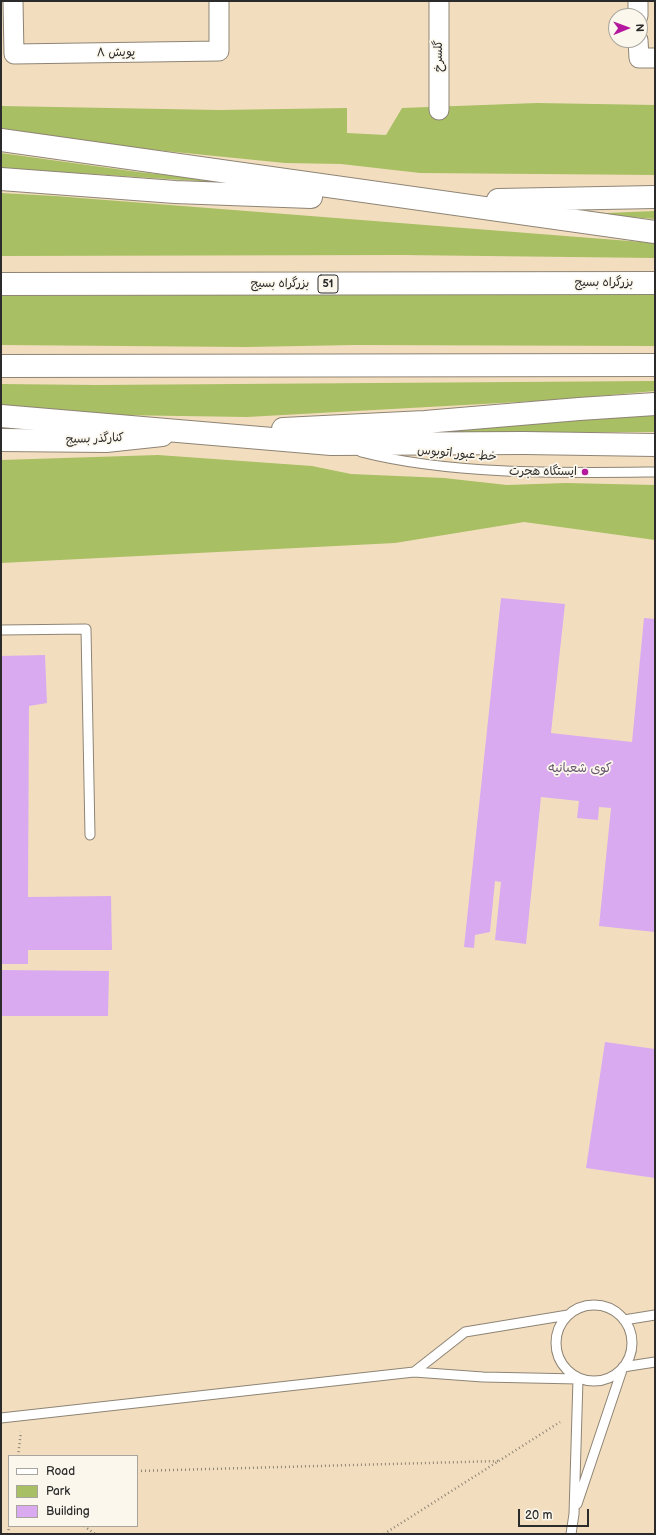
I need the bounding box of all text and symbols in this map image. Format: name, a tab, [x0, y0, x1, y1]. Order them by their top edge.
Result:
north arrow	[608, 8, 648, 48]
text: N	[633, 24, 646, 32]
street label: گلسرخ	[432, 40, 446, 72]
street label: پویش ۸	[97, 45, 135, 61]
road number: 51	[318, 275, 338, 293]
street label: بزرگراه بسیج	[575, 276, 633, 290]
street label: بزرگراه بسیج	[251, 277, 309, 291]
street label: کنارگذر بسیج	[66, 431, 124, 447]
street label: خط عبور اتوبوس	[417, 443, 497, 465]
place label: ایستگاه هجرت	[509, 465, 577, 479]
marker: ایستگاه هجرت	[580, 467, 590, 477]
district label: کوی شعبانیه	[548, 761, 612, 777]
legend	[8, 1455, 138, 1527]
text: Road	[46, 1464, 75, 1479]
text: Park	[46, 1484, 70, 1499]
scale bar	[520, 1501, 591, 1527]
text: Building	[46, 1504, 90, 1519]
text: 20 m	[525, 1508, 552, 1523]

